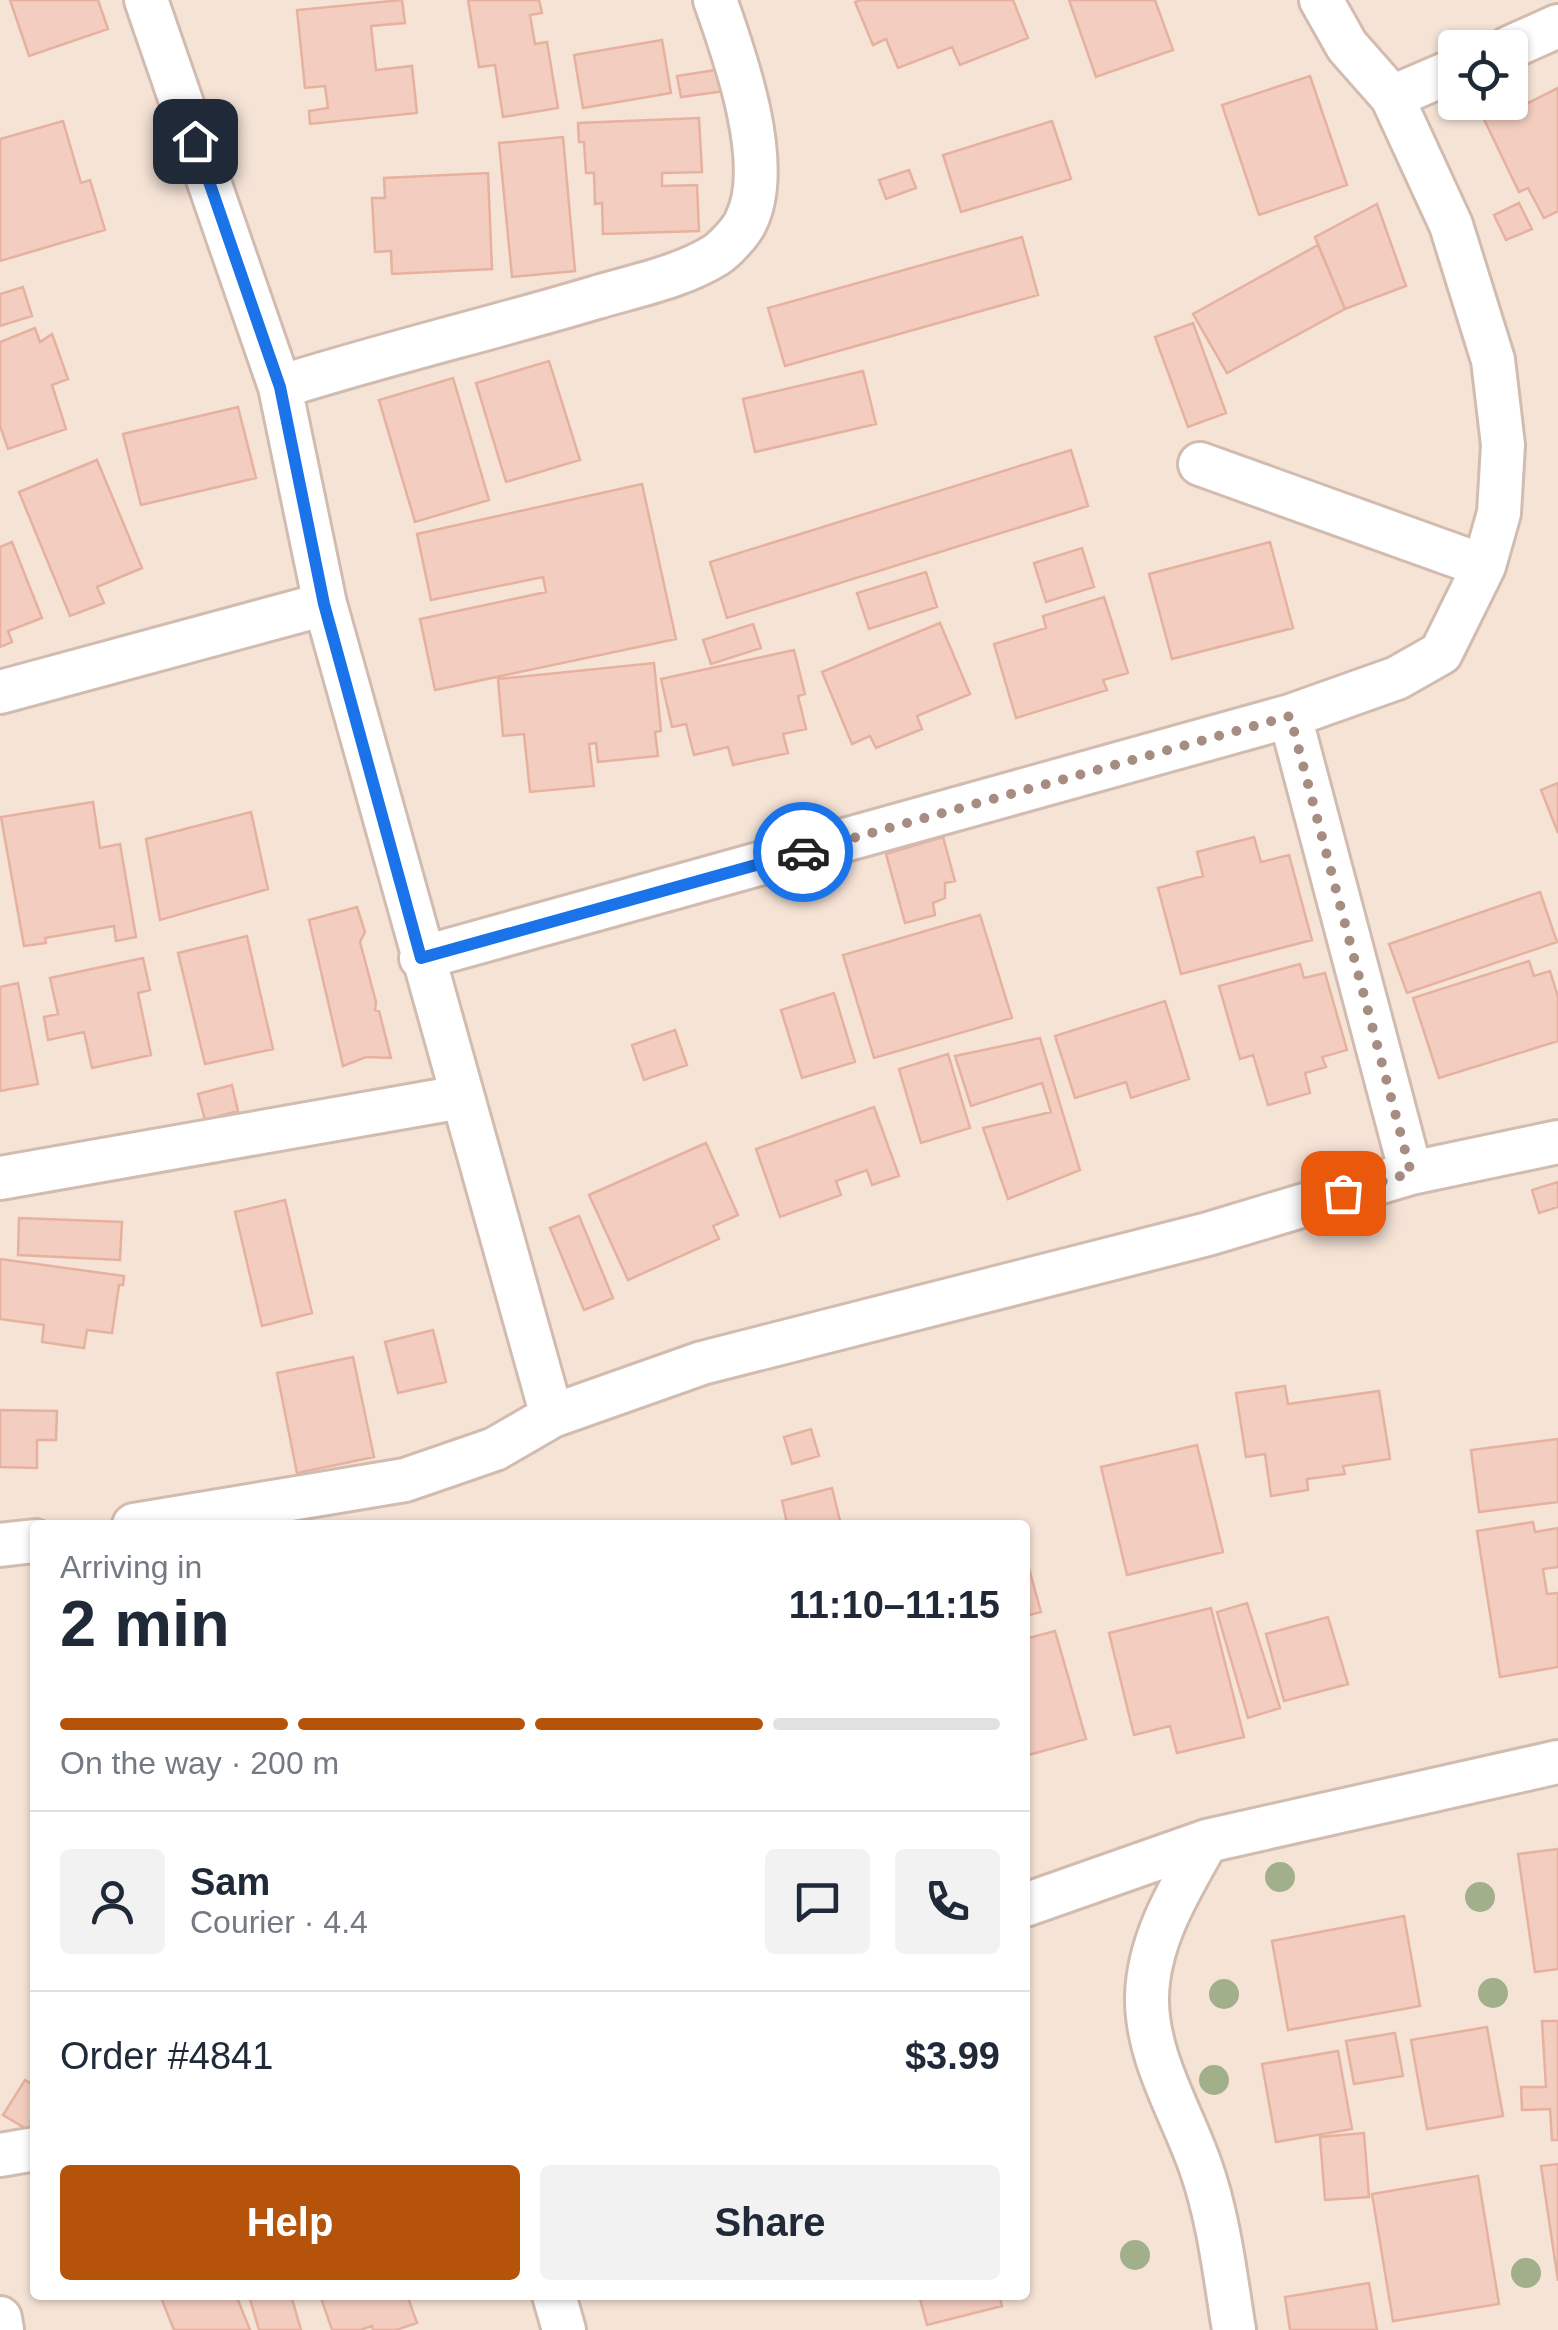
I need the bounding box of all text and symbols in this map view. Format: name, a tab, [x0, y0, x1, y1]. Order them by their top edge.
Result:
map controls	[1438, 30, 1528, 120]
button: locate	[1438, 30, 1528, 120]
pin	[153, 99, 238, 184]
icon: home	[168, 114, 223, 169]
courier	[753, 802, 853, 902]
icon: car	[776, 825, 831, 880]
pin	[1301, 1151, 1386, 1236]
icon: bag	[1316, 1166, 1371, 1221]
text: Arriving in	[60, 1549, 202, 1585]
text: 11:10–11:15	[789, 1584, 1000, 1626]
text: 2 min	[60, 1587, 230, 1660]
text: On the way · 200 m	[60, 1745, 339, 1781]
button: person	[60, 1849, 165, 1954]
button: chat	[765, 1849, 870, 1954]
button: phone	[895, 1849, 1000, 1954]
text: Sam	[190, 1861, 270, 1903]
text: Courier · 4.4	[190, 1904, 368, 1940]
text: Order #4841	[60, 2035, 273, 2077]
text: $3.99	[905, 2035, 1000, 2077]
button: Help	[60, 2165, 520, 2280]
button: Share	[540, 2165, 1000, 2280]

